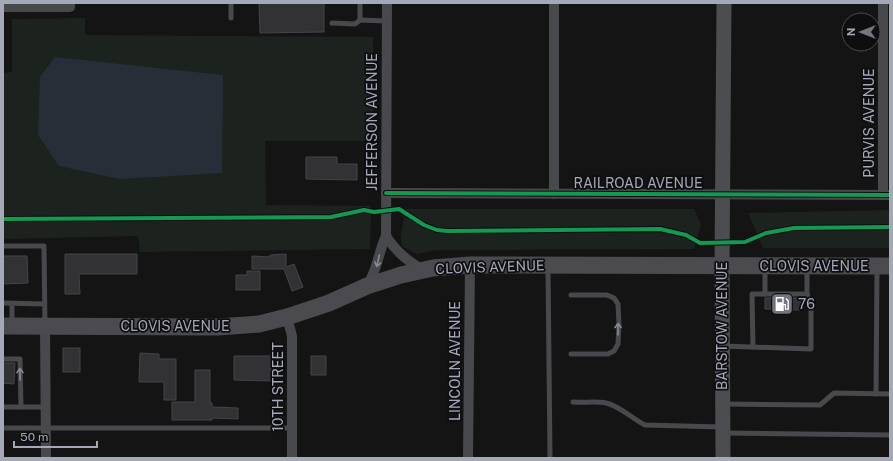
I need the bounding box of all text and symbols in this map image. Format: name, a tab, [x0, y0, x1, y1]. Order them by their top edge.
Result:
north arrow	[841, 12, 881, 52]
text: N	[845, 28, 857, 36]
street label: JEFFERSON AVENUE	[364, 53, 380, 191]
street label: PURVIS AVENUE	[861, 68, 877, 178]
street label: RAILROAD AVENUE	[573, 175, 703, 191]
one-way arrow	[374, 255, 382, 268]
street label: CLOVIS AVENUE	[435, 257, 545, 277]
street label: CLOVIS AVENUE	[759, 258, 869, 274]
street label: BARSTOW AVENUE	[714, 262, 730, 390]
fuel station icon: 76	[769, 291, 795, 317]
place label: 76	[798, 296, 815, 312]
street label: LINCOLN AVENUE	[447, 301, 463, 421]
street label: CLOVIS AVENUE	[120, 318, 230, 334]
one-way arrow	[614, 323, 622, 336]
street label: 10TH STREET	[270, 342, 286, 432]
one-way arrow	[17, 368, 24, 381]
scale bar	[14, 423, 97, 449]
text: 50 m	[20, 430, 48, 444]

